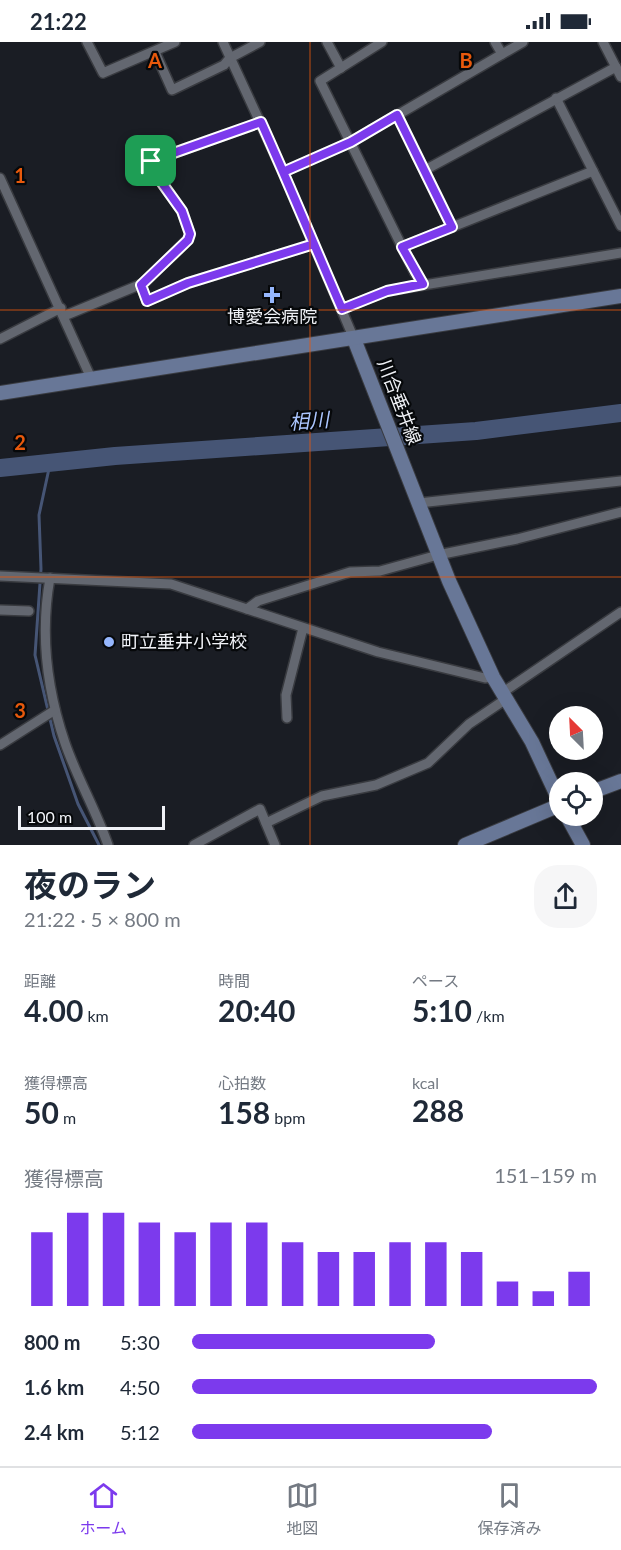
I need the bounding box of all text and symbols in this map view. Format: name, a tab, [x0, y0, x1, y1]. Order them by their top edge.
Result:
text: 21:22	[30, 8, 87, 35]
text: A	[147, 48, 162, 72]
text: B	[459, 48, 473, 72]
pin	[125, 135, 176, 186]
icon: arrive	[134, 144, 167, 177]
text: 1	[14, 163, 26, 187]
marker: 博愛会病院	[263, 286, 281, 304]
place label: 博愛会病院	[227, 305, 317, 327]
street label: 川合垂井線	[374, 356, 426, 448]
water label: 相川	[288, 406, 332, 433]
text: 2	[14, 430, 26, 454]
place label: 町立垂井小学校	[121, 630, 247, 652]
marker: 町立垂井小学校	[102, 635, 116, 649]
text: 3	[14, 698, 26, 722]
north arrow	[549, 706, 603, 760]
map controls	[549, 706, 603, 826]
button: locate	[549, 772, 603, 826]
scale bar	[18, 803, 165, 830]
text: 100 m	[27, 807, 72, 826]
text: 夜のラン	[24, 864, 156, 904]
button: share	[534, 865, 597, 928]
text: 21:22 · 5 × 800 m	[24, 907, 181, 931]
text: 距離	[24, 971, 56, 990]
text: 時間	[218, 971, 250, 990]
text: ペース	[412, 971, 459, 990]
text: 4.00	[24, 992, 83, 1028]
text: 20:40	[218, 992, 295, 1028]
text: 5:10	[412, 992, 472, 1028]
text: km	[83, 1006, 109, 1025]
text: /km	[472, 1006, 505, 1025]
text: 獲得標高	[24, 1073, 88, 1092]
text: 心拍数	[218, 1073, 266, 1092]
text: kcal	[412, 1073, 439, 1092]
text: 288	[412, 1092, 464, 1128]
text: 50	[24, 1094, 59, 1130]
text: 158	[218, 1094, 270, 1130]
text: m	[59, 1108, 76, 1127]
text: bpm	[270, 1108, 305, 1127]
text: 151–159 m	[494, 1163, 597, 1187]
text: 獲得標高	[24, 1166, 104, 1190]
text: 800 m	[24, 1330, 80, 1354]
text: 5:30	[120, 1330, 160, 1354]
text: 1.6 km	[24, 1375, 84, 1399]
text: 4:50	[120, 1375, 160, 1399]
text: 2.4 km	[24, 1420, 84, 1444]
text: 5:12	[120, 1420, 160, 1444]
tab: ホーム	[79, 1479, 127, 1539]
tab: 地図	[286, 1479, 319, 1539]
tab: 保存済み	[478, 1479, 542, 1539]

